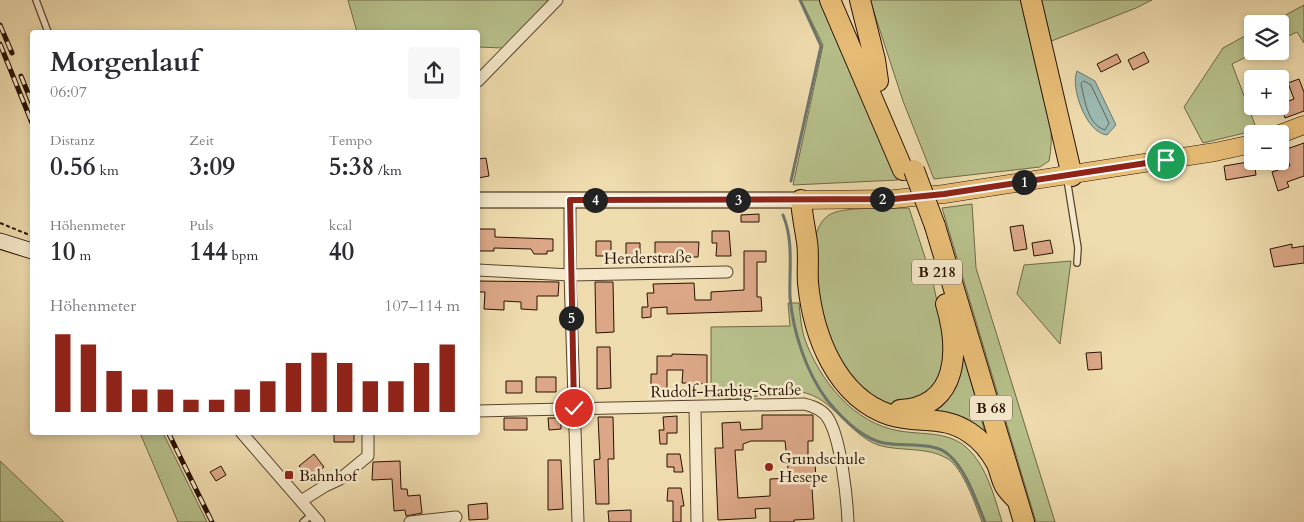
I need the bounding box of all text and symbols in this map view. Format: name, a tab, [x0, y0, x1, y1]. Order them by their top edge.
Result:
map controls	[1244, 15, 1289, 170]
button: layers	[1244, 15, 1289, 60]
text: Morgenlauf	[50, 43, 199, 81]
button: share	[408, 47, 460, 99]
button: +	[1244, 70, 1289, 115]
text: 06:07	[50, 81, 87, 103]
button: −	[1244, 125, 1289, 170]
text: Distanz	[50, 131, 95, 150]
text: Zeit	[189, 131, 214, 150]
text: Tempo	[329, 131, 372, 150]
pin	[1145, 139, 1187, 181]
icon: arrive	[1152, 146, 1180, 174]
text: 0.56	[50, 150, 96, 184]
text: 3:09	[189, 150, 235, 184]
text: 5:38	[329, 150, 374, 184]
text: km	[96, 161, 119, 180]
text: /km	[374, 161, 402, 180]
pin: 1	[1012, 170, 1036, 194]
text: 1	[1021, 173, 1028, 192]
pin: 2	[870, 186, 894, 212]
pin: 4	[582, 188, 608, 212]
pin: 3	[726, 188, 750, 212]
text: 2	[879, 190, 886, 209]
text: 4	[592, 191, 599, 210]
text: 3	[735, 191, 742, 210]
text: Höhenmeter	[50, 216, 125, 235]
text: Puls	[189, 216, 214, 235]
text: kcal	[329, 216, 352, 235]
text: 10	[50, 235, 76, 269]
text: 144	[189, 235, 228, 269]
text: 40	[329, 235, 354, 269]
text: m	[76, 246, 91, 265]
text: bpm	[228, 246, 258, 265]
street label: Herderstraße	[604, 246, 692, 270]
road number: B 218	[912, 260, 962, 284]
text: Höhenmeter	[50, 295, 136, 317]
text: 107–114 m	[384, 295, 460, 317]
pin: 5	[558, 306, 584, 330]
text: 5	[568, 309, 575, 328]
street label: Rudolf-Harbig-Straße	[650, 379, 802, 403]
pin	[553, 387, 595, 429]
icon: check	[560, 394, 588, 422]
road number: B 68	[970, 396, 1012, 420]
place label: Grundschule Hesepe	[779, 448, 865, 488]
marker: Grundschule Hesepe	[763, 461, 775, 473]
place label: Bahnhof	[299, 465, 360, 487]
marker: Bahnhof	[283, 469, 295, 481]

